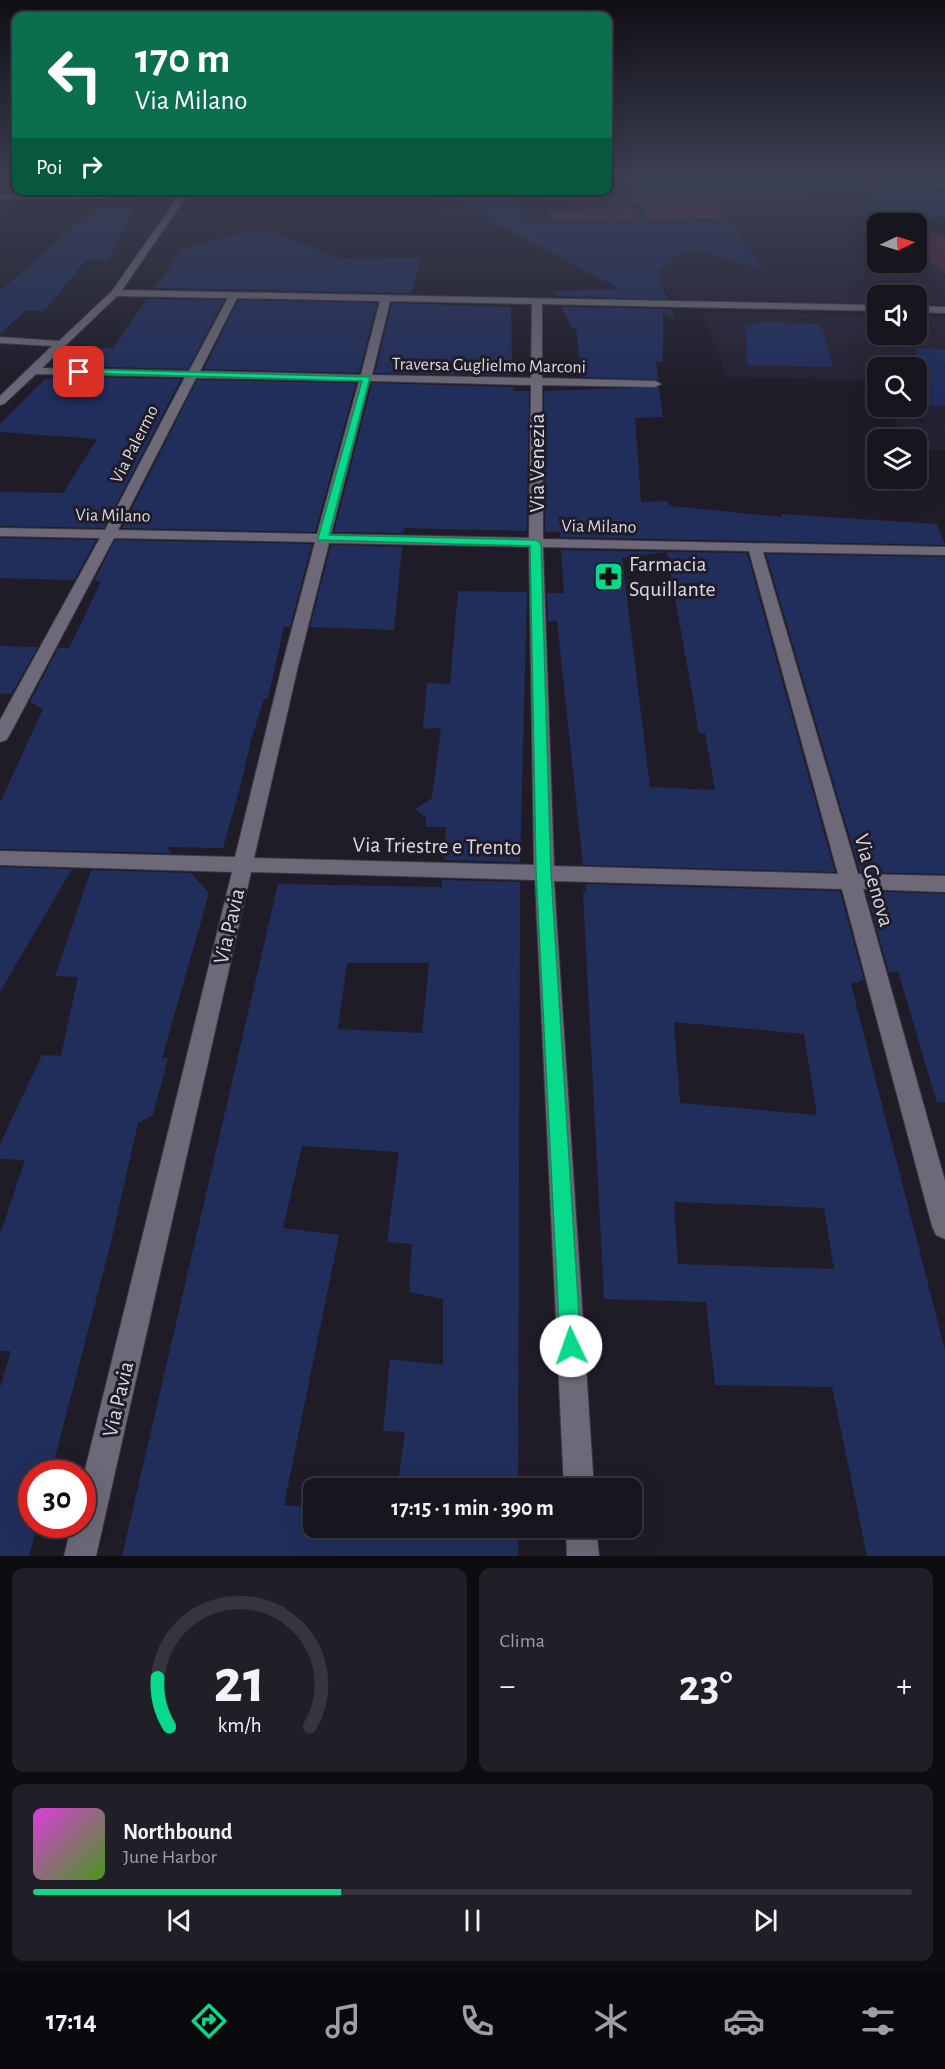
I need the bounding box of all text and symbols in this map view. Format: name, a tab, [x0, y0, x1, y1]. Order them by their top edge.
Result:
icon: left	[36, 36, 114, 114]
text: 170 m	[135, 38, 230, 80]
text: Via Milano	[135, 87, 248, 114]
icon: right	[75, 150, 108, 183]
text: Poi	[36, 156, 63, 178]
north arrow	[867, 213, 927, 273]
map controls	[867, 213, 927, 489]
button: sound	[867, 285, 927, 345]
pin	[53, 346, 104, 397]
icon: arrive	[62, 355, 95, 388]
street label: Traversa Guglielmo Marconi	[392, 355, 586, 377]
button: search	[867, 357, 927, 417]
street label: Via Palermo	[108, 402, 162, 486]
street label: Via Venezia	[526, 413, 548, 513]
button: layers	[867, 429, 927, 489]
street label: Via Milano	[75, 506, 151, 526]
street label: Via Milano	[561, 517, 637, 537]
place label: Farmacia Squillante	[629, 553, 716, 600]
pharmacy icon: Farmacia Squillante	[592, 560, 624, 592]
street label: Via Genova	[850, 831, 898, 929]
street label: Via Triestre e Trento	[352, 834, 522, 858]
street label: Via Pavia	[210, 886, 248, 966]
position arrow	[539, 1314, 603, 1378]
street label: Via Pavia	[99, 1359, 137, 1439]
speed limit sign: 30	[18, 1460, 96, 1538]
text: 17:15 · 1 min · 390 m	[391, 1497, 554, 1519]
text: Clima	[500, 1631, 545, 1651]
text: 21	[213, 1651, 265, 1713]
text: 23°	[679, 1664, 733, 1709]
text: −	[500, 1670, 515, 1703]
text: +	[896, 1670, 912, 1703]
text: km/h	[217, 1715, 261, 1736]
text: Northbound	[123, 1821, 232, 1843]
text: June Harbor	[123, 1847, 217, 1867]
icon: previous	[163, 1904, 196, 1937]
icon: pause	[456, 1904, 489, 1937]
icon: next	[749, 1904, 782, 1937]
icon: directions	[188, 2000, 230, 2042]
icon: music	[322, 2000, 364, 2042]
icon: phone	[456, 2000, 498, 2042]
icon: climate	[590, 2000, 632, 2042]
icon: car	[723, 2000, 765, 2042]
icon: filters	[857, 2000, 899, 2042]
text: 17:14	[46, 2007, 97, 2034]

